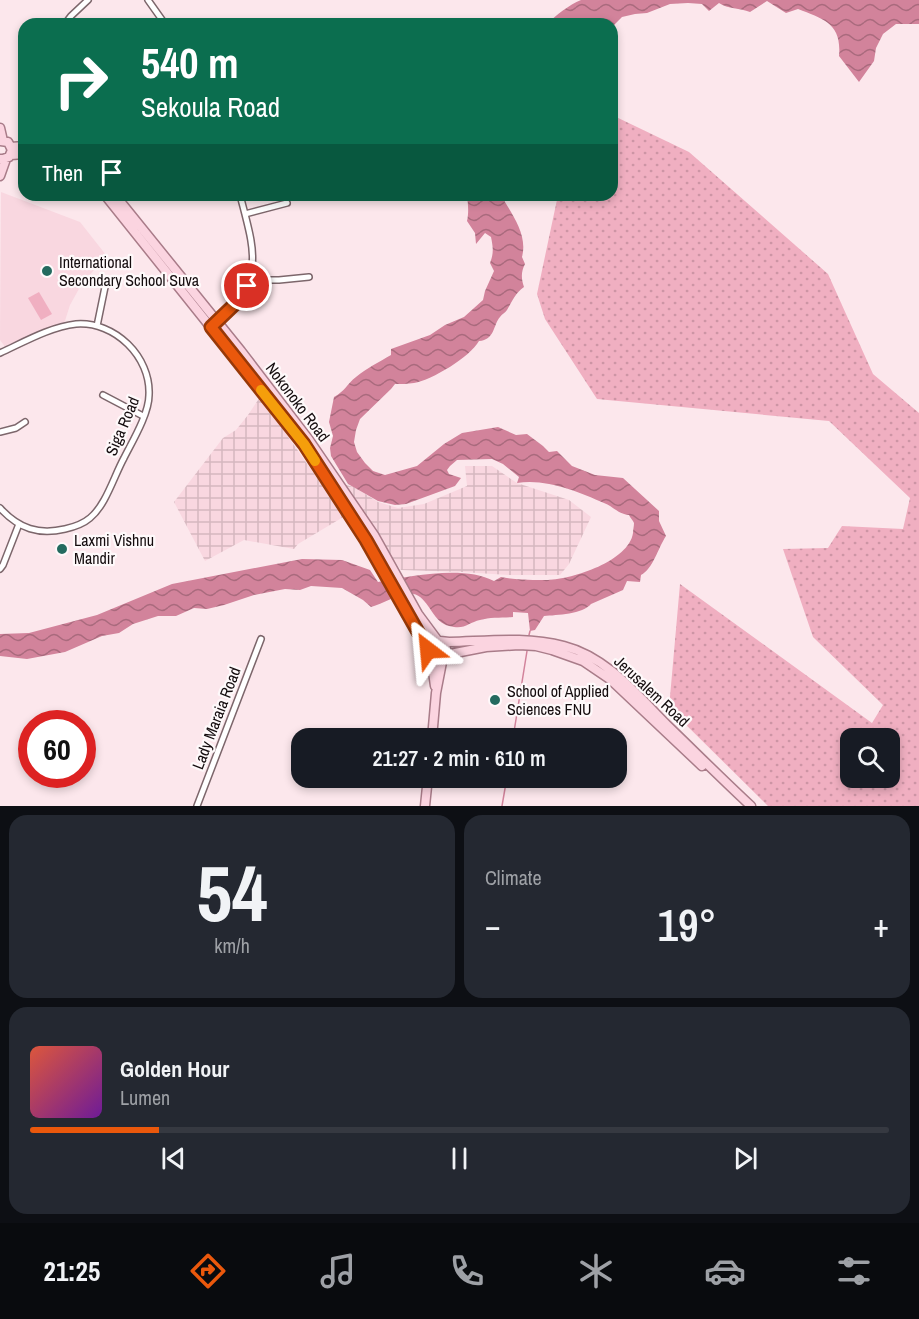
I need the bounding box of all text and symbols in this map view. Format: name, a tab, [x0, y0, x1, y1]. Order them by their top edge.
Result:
text: 540 m	[141, 35, 239, 91]
icon: right	[42, 42, 120, 120]
text: Sekoula Road	[141, 89, 280, 125]
icon: arrive	[95, 156, 128, 189]
text: Then	[42, 158, 83, 188]
place label: International Secondary School Suva	[59, 251, 200, 291]
pin	[221, 260, 272, 311]
marker: International Secondary School Suva	[40, 264, 54, 278]
icon: arrive	[230, 269, 263, 302]
street label: Nokonoko Road	[261, 358, 335, 446]
street label: Siga Road	[100, 393, 144, 459]
place label: Laxmi Vishnu Mandir	[74, 529, 154, 569]
marker: Laxmi Vishnu Mandir	[55, 542, 69, 556]
position arrow	[396, 618, 460, 682]
street label: Jerusalem Road	[610, 650, 694, 732]
street label: Lady Maraia Road	[186, 664, 246, 772]
place label: School of Applied Sciences FNU	[507, 680, 609, 720]
marker: School of Applied Sciences FNU	[488, 693, 502, 707]
speed limit sign: 60	[18, 710, 96, 788]
map controls	[840, 728, 900, 788]
button: search	[840, 728, 900, 788]
text: 21:27 · 2 min · 610 m	[372, 743, 546, 773]
text: 54	[196, 840, 268, 945]
text: Climate	[485, 864, 542, 891]
text: 19°	[657, 894, 717, 955]
text: −	[485, 903, 501, 947]
text: +	[873, 903, 889, 947]
text: km/h	[214, 932, 250, 959]
text: Golden Hour	[120, 1054, 229, 1084]
text: Lumen	[120, 1084, 170, 1111]
icon: previous	[157, 1142, 190, 1175]
icon: pause	[443, 1142, 476, 1175]
icon: next	[729, 1142, 762, 1175]
icon: directions	[187, 1250, 229, 1292]
icon: music	[317, 1250, 359, 1292]
icon: phone	[446, 1250, 488, 1292]
icon: climate	[575, 1250, 617, 1292]
icon: car	[704, 1250, 746, 1292]
icon: filters	[833, 1250, 875, 1292]
text: 21:25	[44, 1253, 100, 1289]

